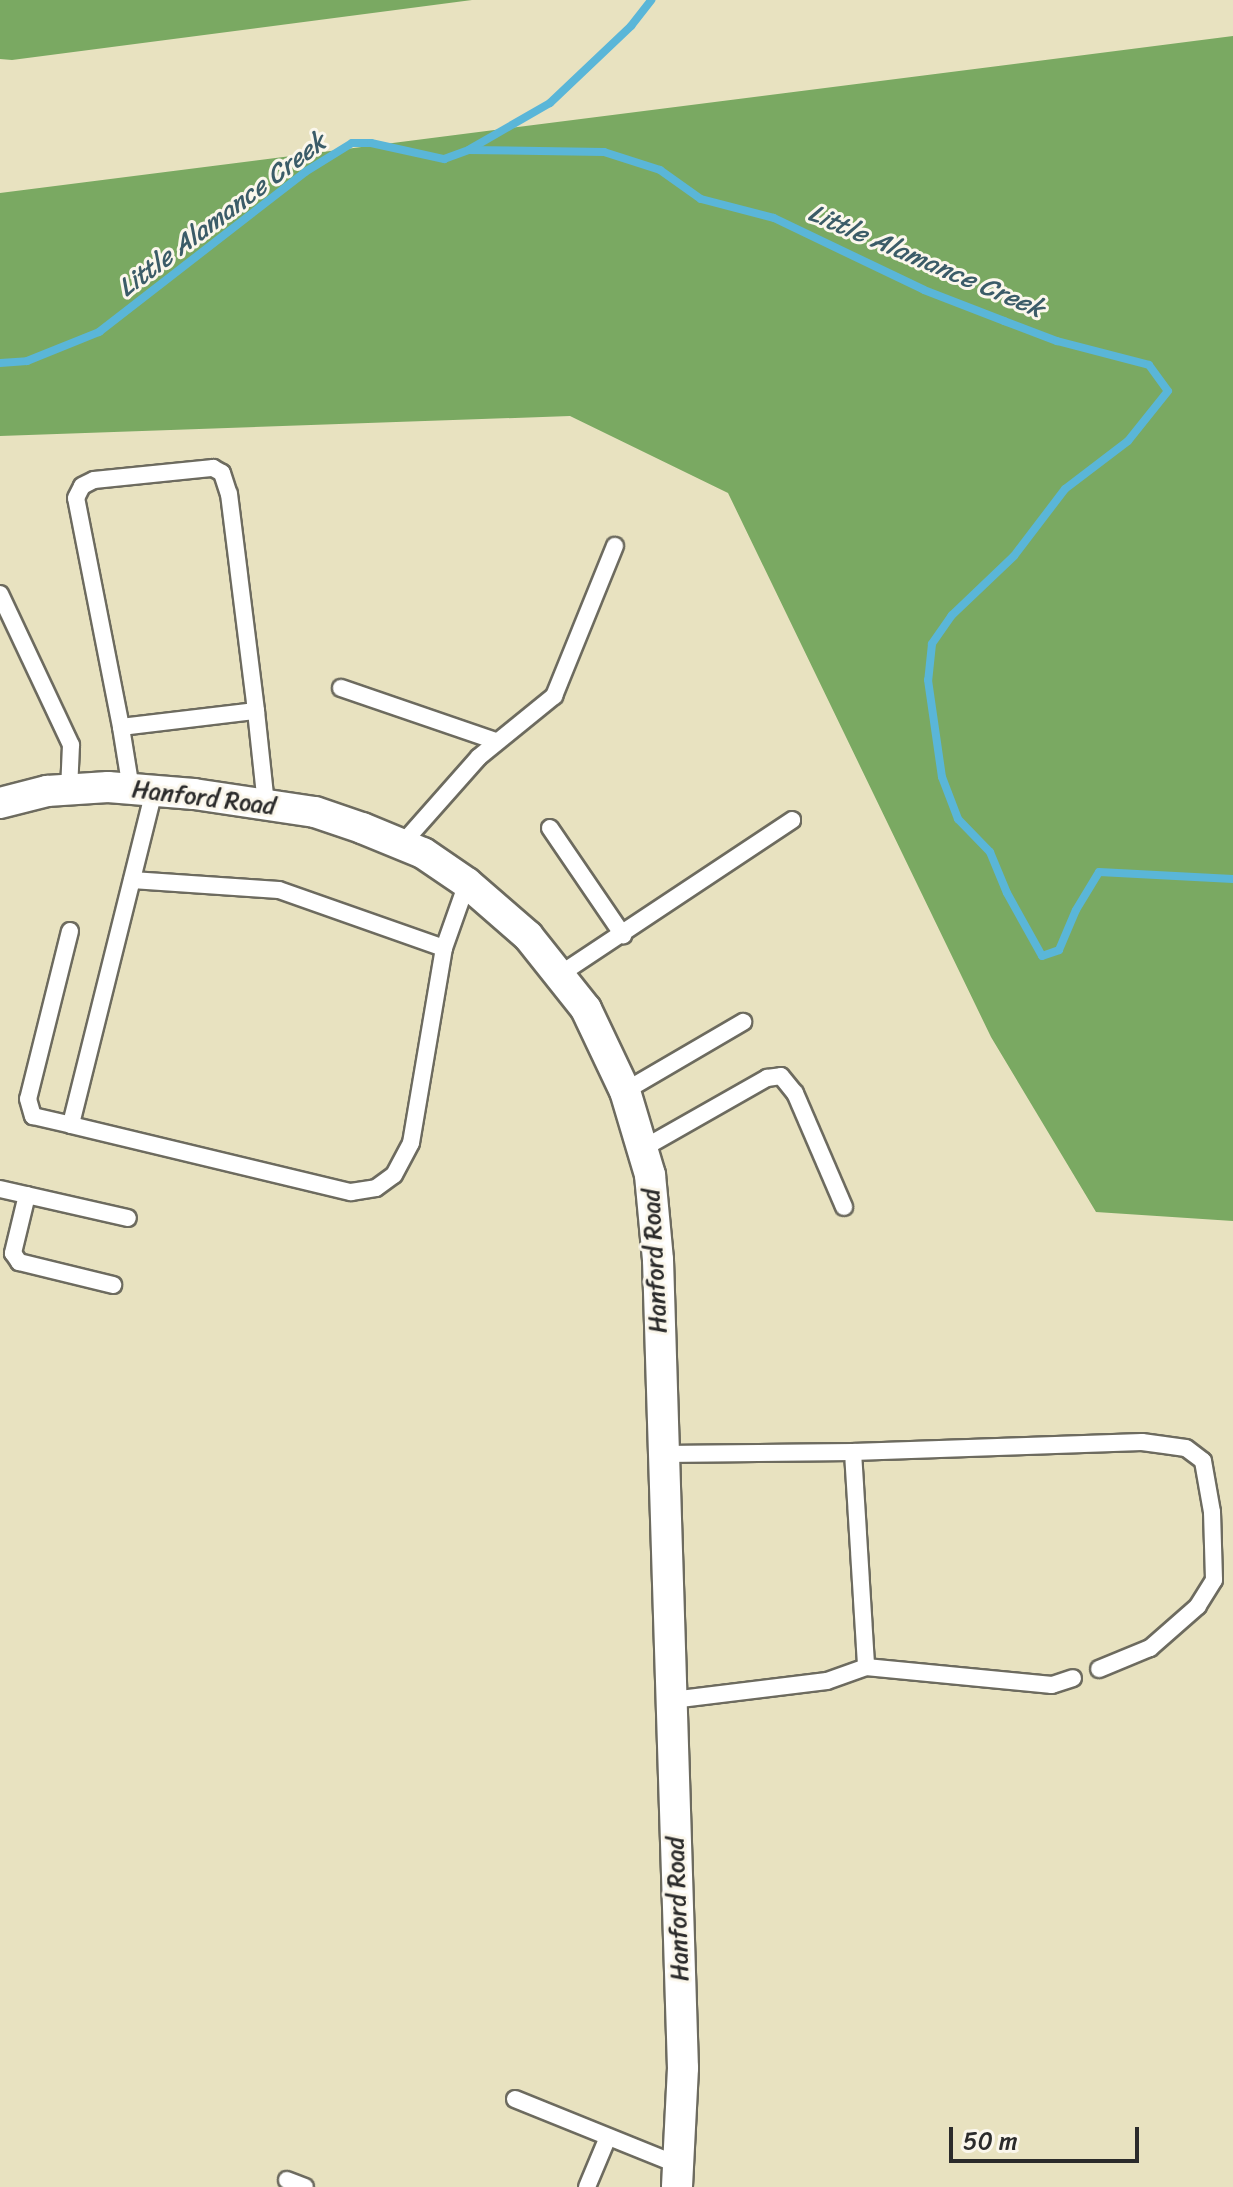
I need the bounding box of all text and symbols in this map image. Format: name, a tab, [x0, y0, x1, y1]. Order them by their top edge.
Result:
water label: Little Alamance Creek	[112, 127, 332, 303]
water label: Little Alamance Creek	[804, 197, 1048, 325]
street label: Hanford Road	[130, 775, 278, 821]
street label: Hanford Road	[637, 1188, 673, 1334]
street label: Hanford Road	[661, 1836, 695, 1982]
scale bar	[953, 2111, 1143, 2161]
text: 50 m	[963, 2120, 1018, 2162]

